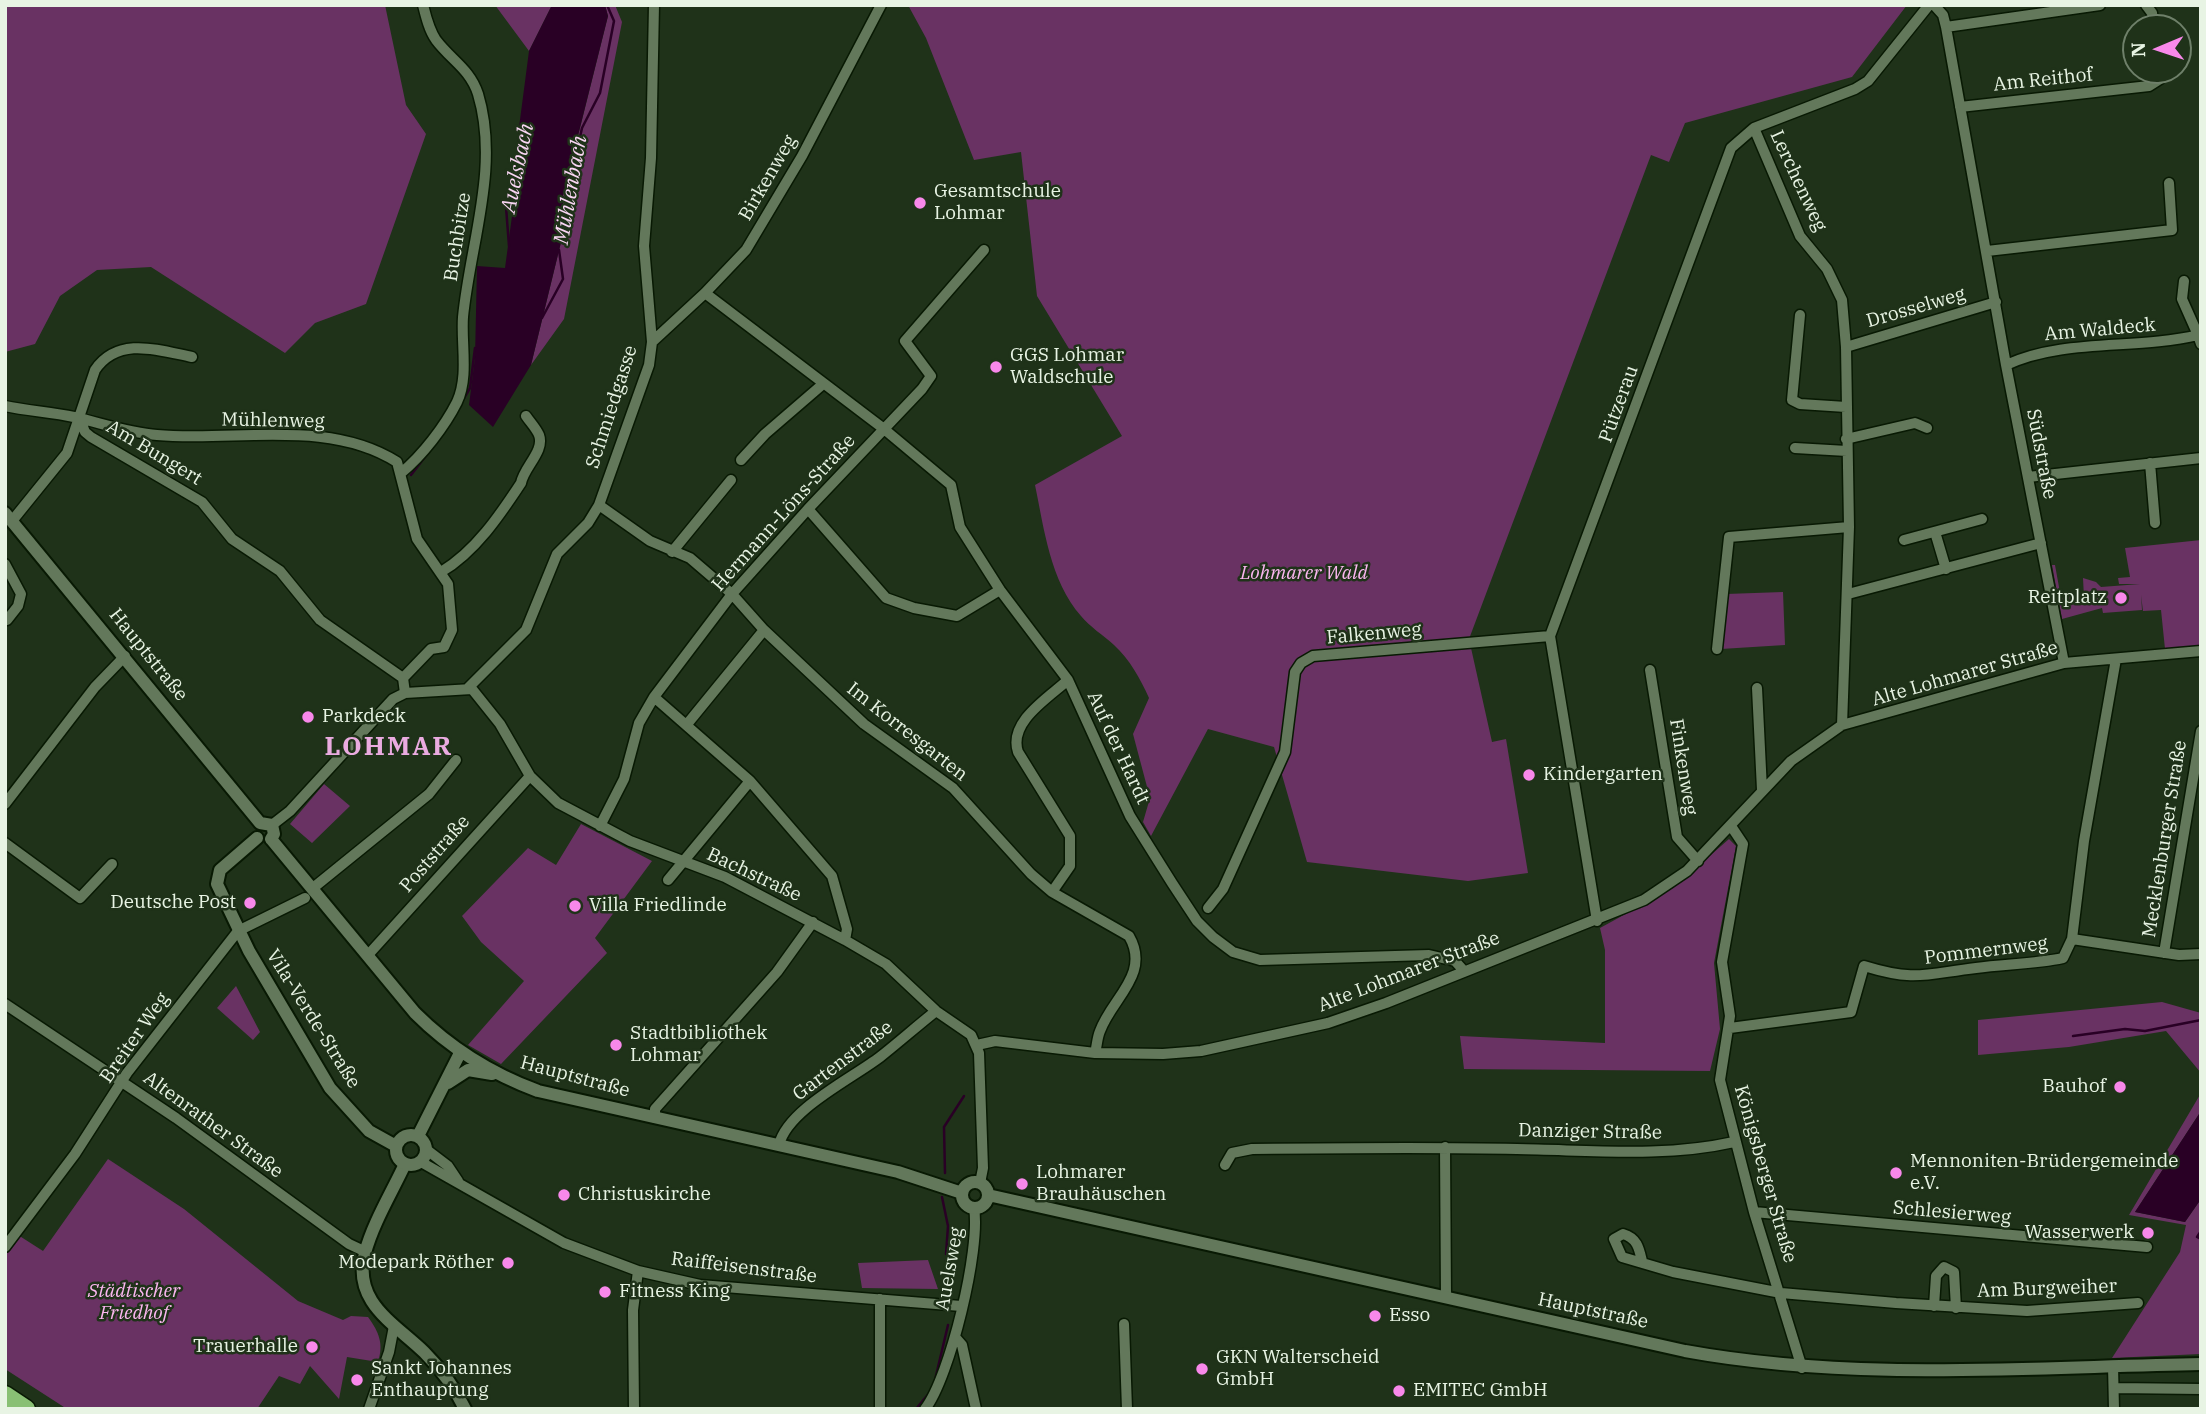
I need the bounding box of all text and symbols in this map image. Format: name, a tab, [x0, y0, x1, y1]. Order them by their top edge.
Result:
north arrow	[2122, 14, 2192, 84]
text: N	[2126, 42, 2150, 58]
street label: Am Reithof	[1992, 63, 2094, 97]
water label: Auelsbach	[496, 121, 540, 215]
street label: Lerchenweg	[1765, 127, 1831, 235]
street label: Birkenweg	[734, 131, 802, 225]
water label: Mühlenbach	[549, 134, 593, 246]
place label: Gesamtschule Lohmar	[934, 181, 1061, 225]
street label: Buchbitze	[440, 191, 476, 283]
marker: Gesamtschule Lohmar	[912, 195, 928, 211]
street label: Drosselweg	[1864, 283, 1968, 333]
street label: Am Waldeck	[2043, 314, 2157, 346]
street label: Schmiedgasse	[581, 343, 643, 471]
place label: GGS Lohmar Waldschule	[1010, 345, 1124, 389]
marker: GGS Lohmar Waldschule	[988, 359, 1004, 375]
street label: Pützerau	[1595, 362, 1643, 446]
street label: Südstraße	[2021, 407, 2061, 501]
street label: Mühlenweg	[221, 409, 325, 433]
street label: Am Bungert	[102, 415, 206, 491]
street label: Hermann-Löns-Straße	[708, 430, 860, 596]
park label: Lohmarer Wald	[1240, 563, 1368, 585]
place label: Reitplatz	[2028, 587, 2107, 609]
marker: Reitplatz	[2113, 590, 2129, 606]
street label: Hauptstraße	[104, 604, 192, 706]
street label: Falkenweg	[1326, 618, 1422, 650]
street label: Alte Lohmarer Straße	[1869, 636, 2061, 712]
street label: Im Korresgarten	[842, 678, 972, 786]
street label: Auf der Hardt	[1082, 688, 1154, 808]
place label: Parkdeck	[322, 706, 406, 728]
marker: Parkdeck	[300, 709, 316, 725]
street label: Finkenweg	[1664, 717, 1702, 817]
district label: LOHMAR	[325, 731, 453, 763]
street label: Mecklenburger Straße	[2138, 739, 2192, 939]
place label: Kindergarten	[1543, 764, 1663, 786]
marker: Kindergarten	[1521, 767, 1537, 783]
street label: Poststraße	[395, 811, 475, 897]
street label: Bachstraße	[703, 843, 805, 907]
place label: Deutsche Post	[110, 892, 236, 914]
marker: Deutsche Post	[242, 895, 258, 911]
place label: Villa Friedlinde	[589, 895, 727, 917]
marker: Villa Friedlinde	[567, 898, 583, 914]
street label: Alte Lohmarer Straße	[1315, 927, 1503, 1017]
street label: Pommernweg	[1923, 932, 2049, 970]
street label: Vila-Verde-Straße	[261, 945, 365, 1093]
street label: Breiter Weg	[96, 988, 174, 1088]
street label: Gartenstraße	[789, 1016, 897, 1106]
place label: Stadtbibliothek Lohmar	[630, 1023, 767, 1067]
marker: Stadtbibliothek Lohmar	[608, 1037, 624, 1053]
street label: Hauptstraße	[518, 1051, 632, 1103]
street label: Altenrather Straße	[139, 1067, 287, 1183]
place label: Bauhof	[2042, 1076, 2106, 1098]
marker: Bauhof	[2112, 1079, 2128, 1095]
street label: Königsberger Straße	[1729, 1083, 1801, 1265]
street label: Danziger Straße	[1518, 1119, 1662, 1145]
place label: Mennoniten-Brüdergemeinde e.V.	[1910, 1151, 2178, 1195]
place label: Lohmarer Brauhäuschen	[1036, 1162, 1166, 1206]
marker: Mennoniten-Brüdergemeinde e.V.	[1888, 1165, 1904, 1181]
marker: Lohmarer Brauhäuschen	[1014, 1176, 1030, 1192]
place label: Christuskirche	[578, 1184, 711, 1206]
marker: Christuskirche	[556, 1187, 572, 1203]
street label: Schlesierweg	[1892, 1196, 2012, 1230]
place label: Wasserwerk	[2024, 1222, 2134, 1244]
street label: Auelsweg	[931, 1225, 969, 1313]
marker: Wasserwerk	[2140, 1225, 2156, 1241]
street label: Raiffeisenstraße	[670, 1248, 818, 1288]
place label: Modepark Röther	[338, 1252, 494, 1274]
marker: Modepark Röther	[500, 1255, 516, 1271]
street label: Am Burgweiher	[1977, 1275, 2117, 1303]
park label: Städtischer Friedhof	[88, 1281, 180, 1325]
place label: Fitness King	[619, 1281, 730, 1303]
marker: Fitness King	[597, 1284, 613, 1300]
street label: Hauptstraße	[1536, 1288, 1650, 1334]
place label: Esso	[1389, 1305, 1430, 1327]
marker: Esso	[1367, 1308, 1383, 1324]
place label: Trauerhalle	[193, 1336, 298, 1358]
marker: Trauerhalle	[304, 1339, 320, 1355]
place label: GKN Walterscheid GmbH	[1216, 1347, 1380, 1391]
place label: Sankt Johannes Enthauptung	[371, 1358, 512, 1402]
marker: GKN Walterscheid GmbH	[1194, 1361, 1210, 1377]
marker: Sankt Johannes Enthauptung	[349, 1372, 365, 1388]
place label: EMITEC GmbH	[1413, 1380, 1548, 1402]
marker: EMITEC GmbH	[1391, 1383, 1407, 1399]

